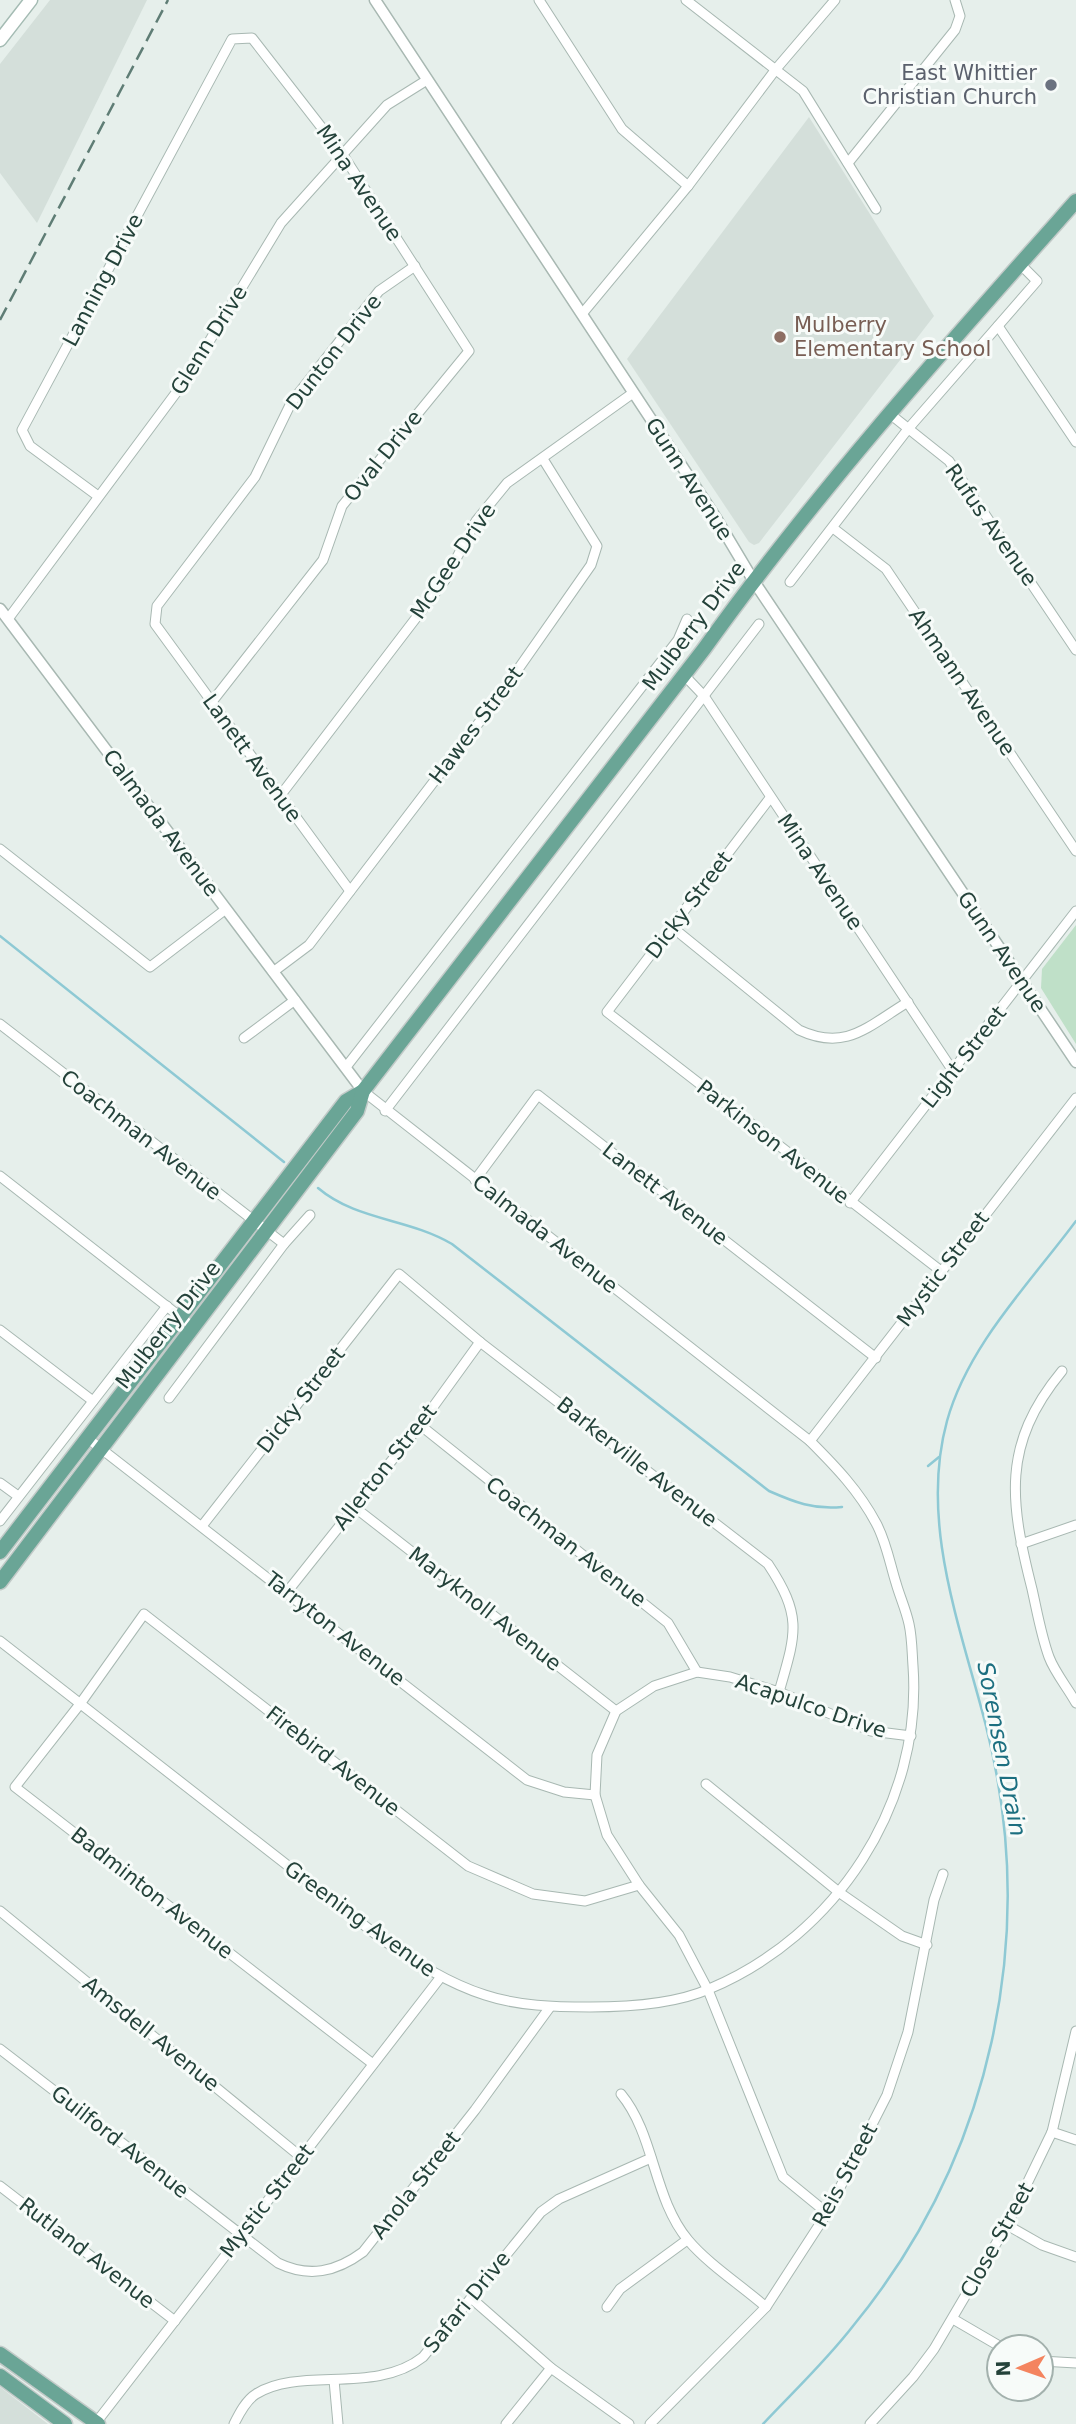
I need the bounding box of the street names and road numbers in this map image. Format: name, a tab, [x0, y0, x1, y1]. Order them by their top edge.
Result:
street label: Mina Avenue	[311, 120, 407, 246]
street label: Lanning Drive	[58, 210, 148, 350]
street label: Glenn Drive	[166, 281, 252, 399]
street label: Dunton Drive	[281, 290, 387, 414]
street label: Oval Drive	[339, 406, 427, 506]
street label: Gunn Avenue	[641, 413, 737, 545]
street label: Rufus Avenue	[940, 459, 1042, 591]
street label: McGee Drive	[405, 499, 501, 623]
street label: Mulberry Drive	[638, 557, 750, 695]
street label: Ahmann Avenue	[904, 604, 1020, 760]
street label: Hawes Street	[424, 662, 528, 788]
street label: Lanett Avenue	[198, 689, 306, 827]
street label: Calmada Avenue	[98, 745, 224, 901]
street label: Mina Avenue	[772, 809, 868, 935]
street label: Dicky Street	[641, 847, 737, 963]
street label: Gunn Avenue	[953, 887, 1051, 1017]
street label: Light Street	[917, 1001, 1011, 1113]
street label: Coachman Avenue	[56, 1065, 226, 1205]
street label: Parkinson Avenue	[692, 1075, 854, 1209]
street label: Lanett Avenue	[598, 1138, 732, 1250]
street label: Calmada Avenue	[468, 1170, 622, 1298]
street label: Mystic Street	[892, 1207, 994, 1331]
street label: Mulberry Drive	[111, 1256, 225, 1394]
street label: Dicky Street	[252, 1342, 350, 1458]
street label: Barkerville Avenue	[552, 1392, 722, 1532]
street label: Allerton Street	[329, 1400, 441, 1534]
street label: Coachman Avenue	[481, 1472, 651, 1612]
street label: Maryknoll Avenue	[404, 1542, 566, 1676]
street label: Tarryton Avenue	[260, 1566, 410, 1691]
street label: Acapulco Drive	[732, 1669, 890, 1743]
street label: Firebird Avenue	[261, 1701, 405, 1821]
street label: Badminton Avenue	[66, 1822, 238, 1964]
street label: Greening Avenue	[280, 1856, 440, 1982]
street label: Amsdell Avenue	[78, 1972, 224, 2096]
street label: Guilford Avenue	[46, 2081, 194, 2203]
street label: Reis Street	[808, 2119, 882, 2231]
street label: Anola Street	[367, 2127, 465, 2243]
street label: Mystic Street	[215, 2139, 319, 2263]
street label: Close Street	[956, 2178, 1038, 2302]
street label: Rutland Avenue	[15, 2193, 159, 2313]
street label: Safari Drive	[419, 2246, 515, 2358]

